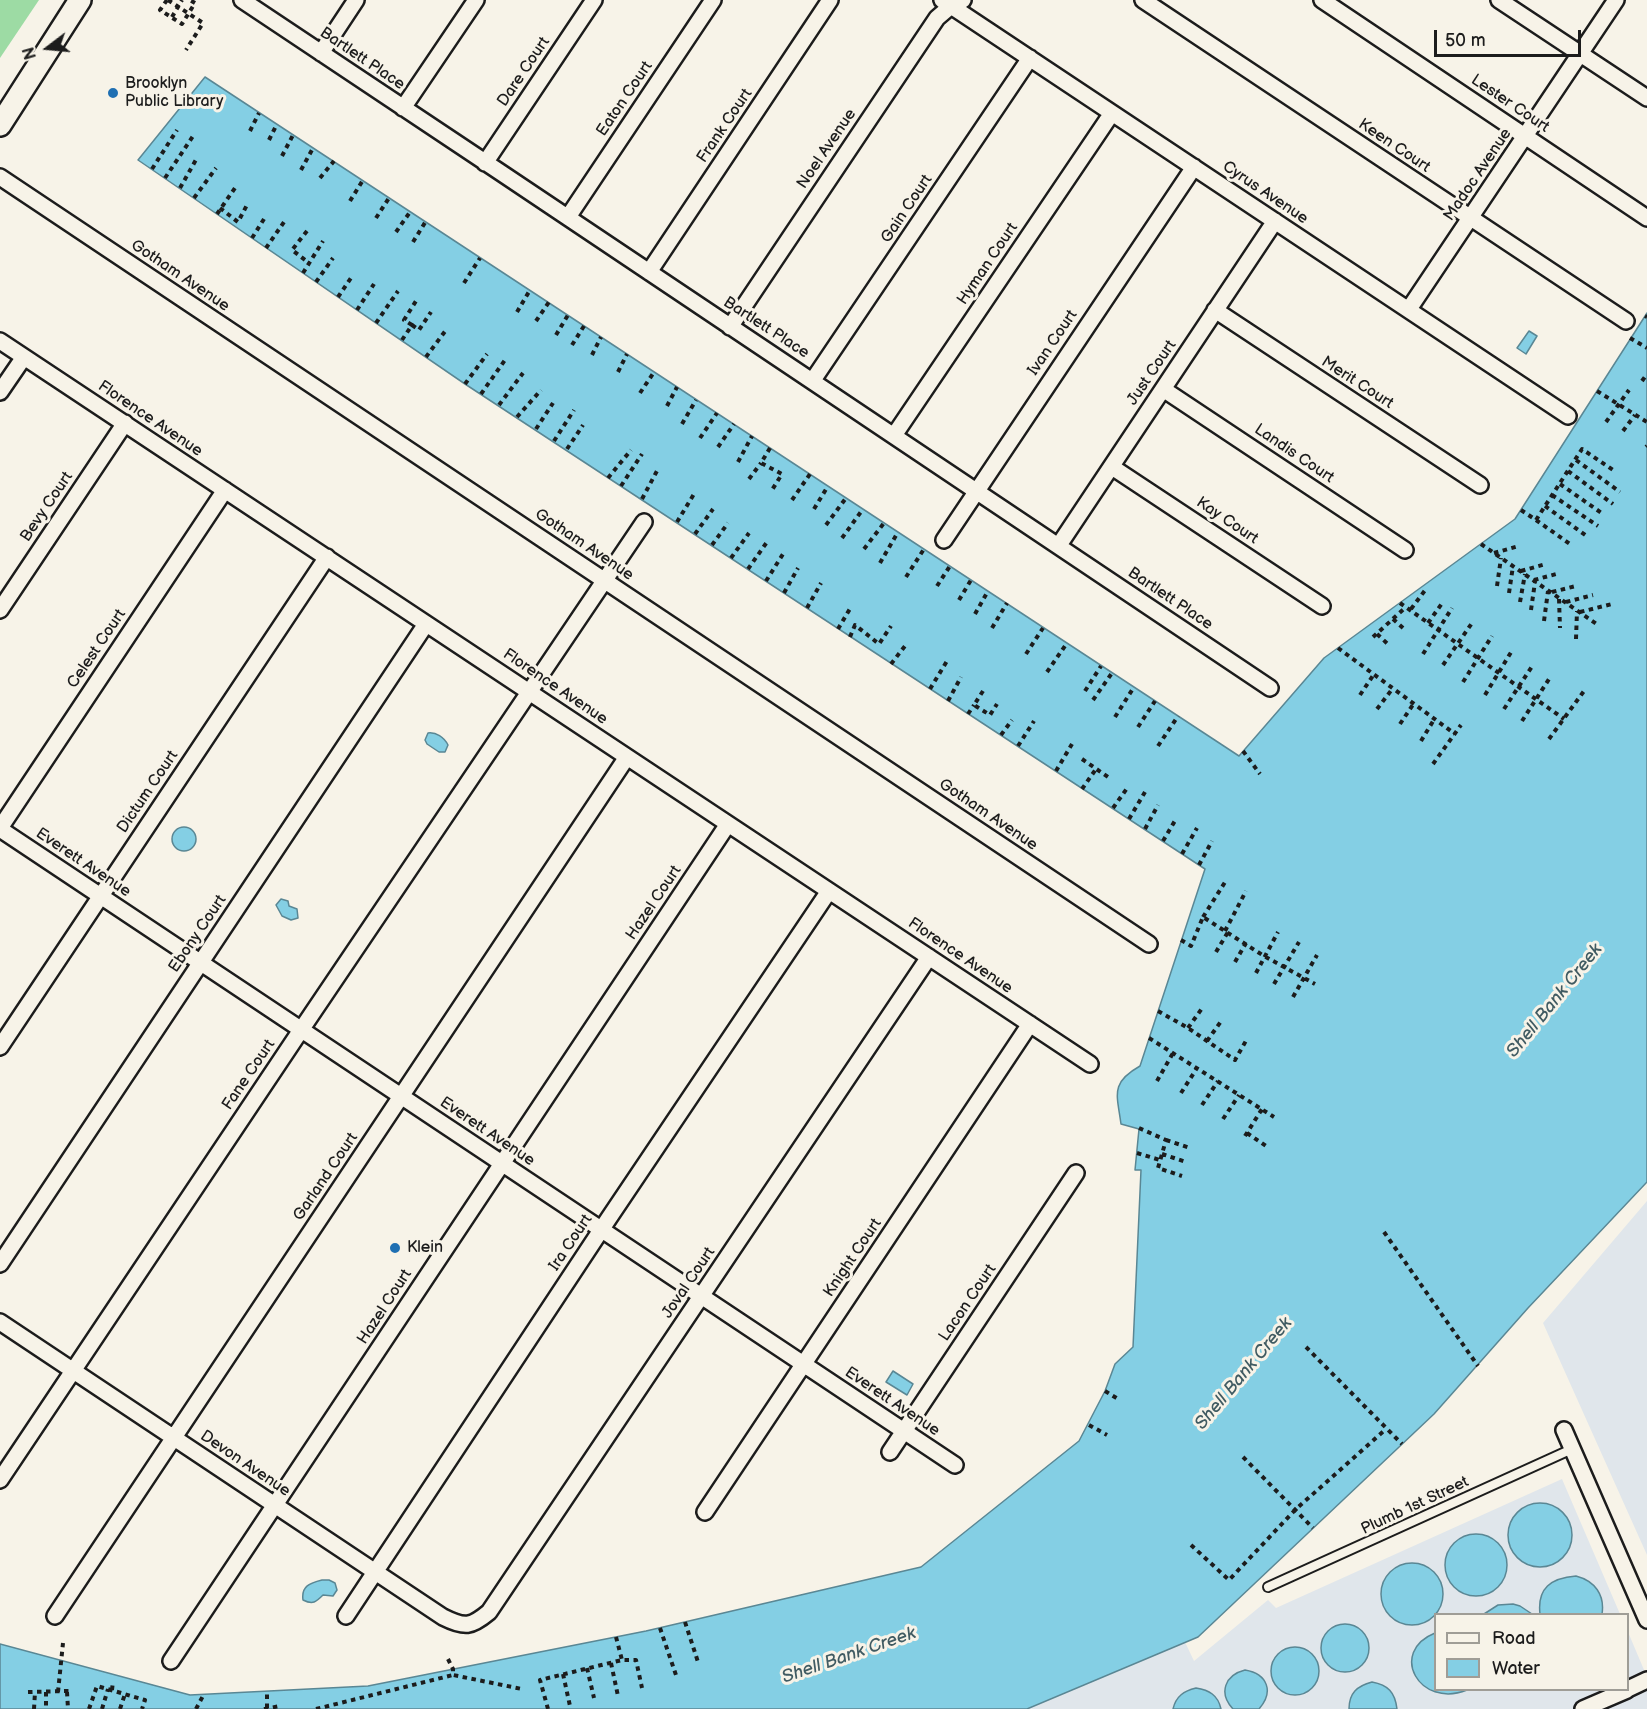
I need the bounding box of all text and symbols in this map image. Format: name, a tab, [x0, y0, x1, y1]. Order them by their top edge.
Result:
north arrow	[18, 18, 78, 78]
scale bar	[1437, 18, 1584, 56]
street label: Bartlett Place	[316, 23, 408, 95]
text: 50 m	[1445, 30, 1486, 51]
street label: Dare Court	[494, 34, 554, 110]
text: N	[19, 45, 41, 62]
street label: Eaton Court	[593, 58, 657, 140]
street label: Lester Court	[1467, 71, 1553, 137]
place label: Brooklyn Public Library	[125, 74, 223, 112]
street label: Frank Court	[693, 85, 757, 167]
marker: Brooklyn Public Library	[106, 86, 120, 100]
street label: Noel Avenue	[793, 105, 861, 193]
street label: Keen Court	[1354, 115, 1434, 177]
street label: Madoc Avenue	[1440, 125, 1516, 225]
street label: Cyrus Avenue	[1218, 157, 1312, 229]
street label: Gain Court	[877, 171, 937, 247]
street label: Hyman Court	[954, 219, 1022, 309]
street label: Gotham Avenue	[127, 236, 233, 316]
street label: Bartlett Place	[719, 293, 813, 363]
street label: Ivan Court	[1024, 307, 1082, 379]
street label: Just Court	[1123, 337, 1181, 409]
street label: Merit Court	[1317, 353, 1397, 413]
street label: Florence Avenue	[94, 377, 206, 461]
street label: Landis Court	[1250, 420, 1338, 488]
street label: Bevy Court	[17, 468, 77, 546]
street label: Kay Court	[1192, 493, 1262, 549]
street label: Gotham Avenue	[531, 505, 637, 585]
street label: Bartlett Place	[1124, 563, 1216, 635]
street label: Celest Court	[64, 606, 130, 692]
street label: Florence Avenue	[499, 645, 611, 729]
street label: Dictum Court	[113, 747, 183, 837]
street label: Gotham Avenue	[935, 775, 1041, 855]
street label: Everett Avenue	[32, 824, 134, 902]
street label: Hazel Court	[622, 862, 686, 944]
street label: Ebony Court	[165, 892, 231, 976]
street label: Florence Avenue	[904, 914, 1016, 998]
water label: Shell Bank Creek	[1502, 940, 1608, 1062]
street label: Fane Court	[218, 1036, 280, 1114]
street label: Everett Avenue	[436, 1093, 538, 1171]
street label: Garland Court	[290, 1129, 362, 1225]
street label: Ira Court	[545, 1211, 597, 1275]
street label: Knight Court	[820, 1215, 886, 1301]
place label: Klein	[407, 1238, 443, 1258]
marker: Klein	[388, 1241, 402, 1255]
street label: Joval Court	[658, 1244, 720, 1322]
street label: Lacon Court	[935, 1261, 1001, 1345]
street label: Hazel Court	[354, 1266, 416, 1348]
water label: Shell Bank Creek	[1191, 1313, 1297, 1435]
street label: Everett Avenue	[841, 1363, 943, 1441]
street label: Devon Avenue	[196, 1427, 294, 1501]
street label: Plumb 1st Street	[1358, 1473, 1472, 1539]
legend	[1434, 1613, 1629, 1691]
water label: Shell Bank Creek	[779, 1623, 919, 1689]
text: Road	[1492, 1628, 1536, 1649]
text: Water	[1492, 1658, 1540, 1679]

